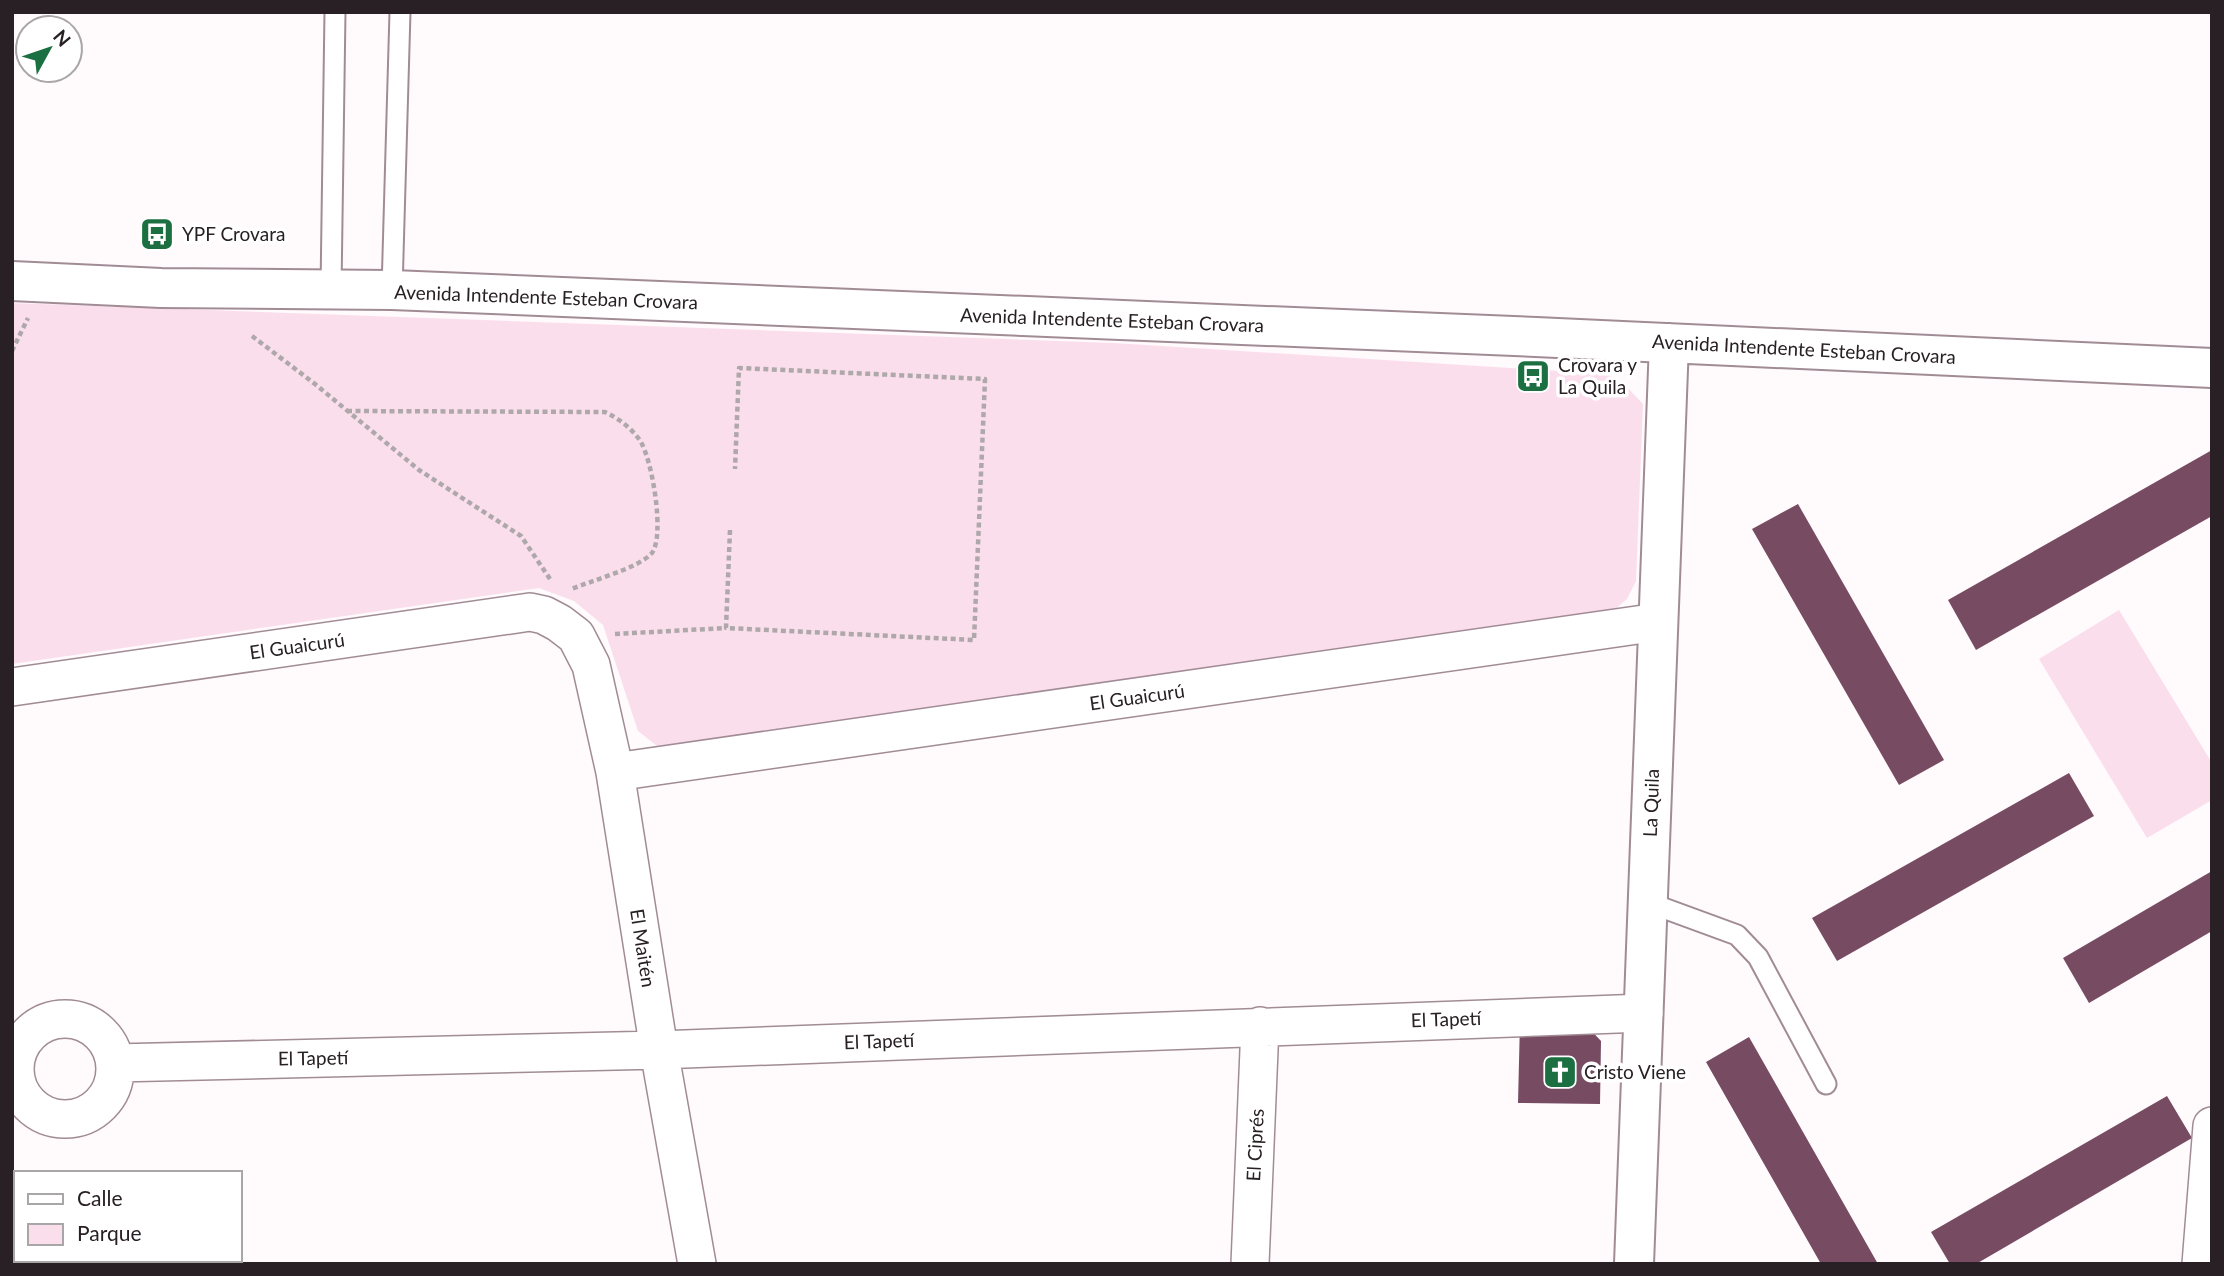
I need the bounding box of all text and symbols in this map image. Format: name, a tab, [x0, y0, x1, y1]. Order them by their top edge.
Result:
north arrow	[14, 14, 84, 84]
text: N	[49, 25, 76, 51]
bus stop icon: YPF Crovara	[138, 215, 176, 253]
place label: YPF Crovara	[182, 222, 285, 245]
street label: Avenida Intendente Esteban Crovara	[394, 280, 698, 313]
street label: Avenida Intendente Esteban Crovara	[960, 303, 1264, 336]
street label: Avenida Intendente Esteban Crovara	[1652, 329, 1956, 368]
place label: Crovara y La Quila	[1558, 353, 1637, 398]
bus stop icon: Crovara y La Quila	[1514, 357, 1552, 395]
street label: El Guaicurú	[248, 627, 346, 664]
street label: El Guaicurú	[1088, 678, 1186, 715]
street label: La Quila	[1638, 768, 1663, 837]
street label: El Maitén	[626, 907, 661, 989]
street label: El Tapetí	[1410, 1006, 1483, 1031]
street label: El Tapetí	[843, 1028, 916, 1053]
street label: El Tapetí	[278, 1045, 350, 1070]
church icon: Cristo Viene	[1541, 1053, 1579, 1091]
place label: Cristo Viene	[1584, 1060, 1686, 1083]
street label: El Ciprés	[1241, 1108, 1268, 1182]
legend	[14, 1171, 242, 1262]
text: Calle	[77, 1185, 122, 1210]
text: Parque	[77, 1220, 142, 1245]

